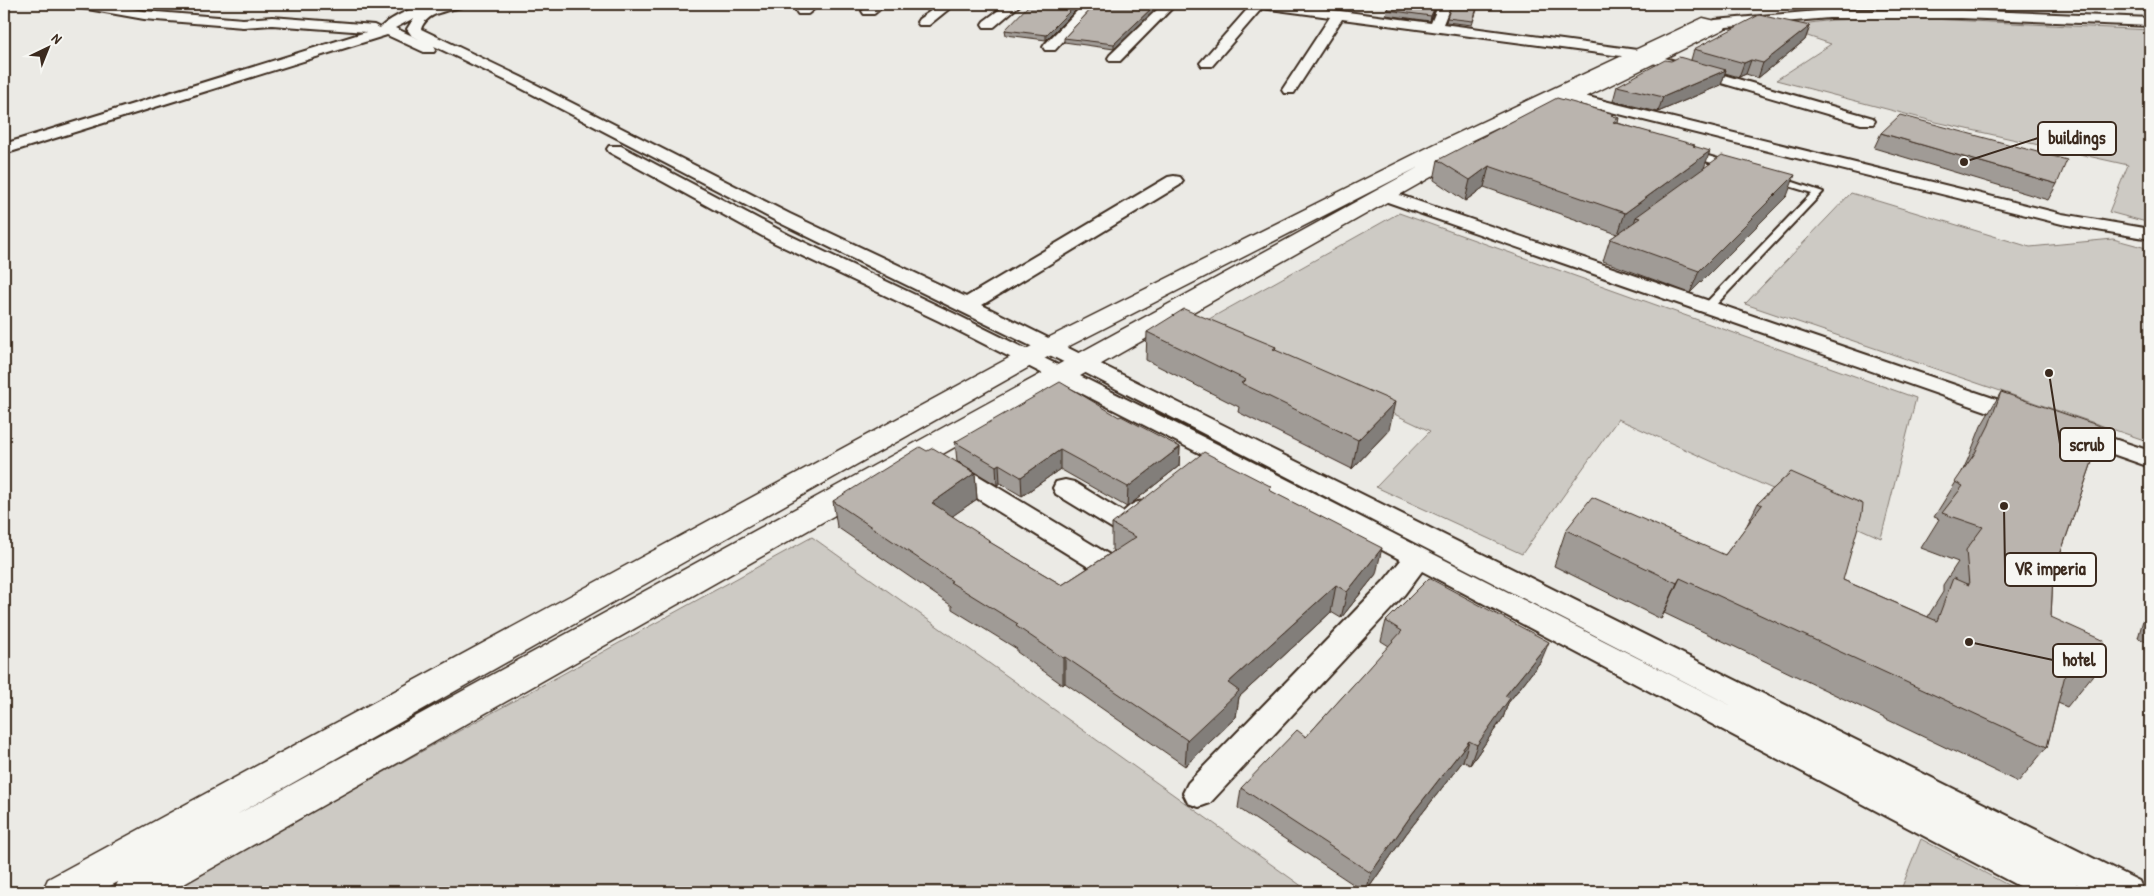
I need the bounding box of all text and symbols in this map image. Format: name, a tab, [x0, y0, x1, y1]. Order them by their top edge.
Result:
north arrow	[22, 22, 72, 72]
text: N	[48, 29, 67, 48]
callout: buildings	[2038, 122, 2116, 155]
text: buildings	[2048, 125, 2106, 151]
callout: scrub	[2060, 428, 2115, 461]
text: scrub	[2069, 432, 2105, 457]
callout: VR imperia	[2005, 553, 2096, 586]
text: VR imperia	[2014, 556, 2087, 582]
callout: hotel	[2053, 644, 2106, 677]
text: hotel	[2063, 647, 2097, 672]

